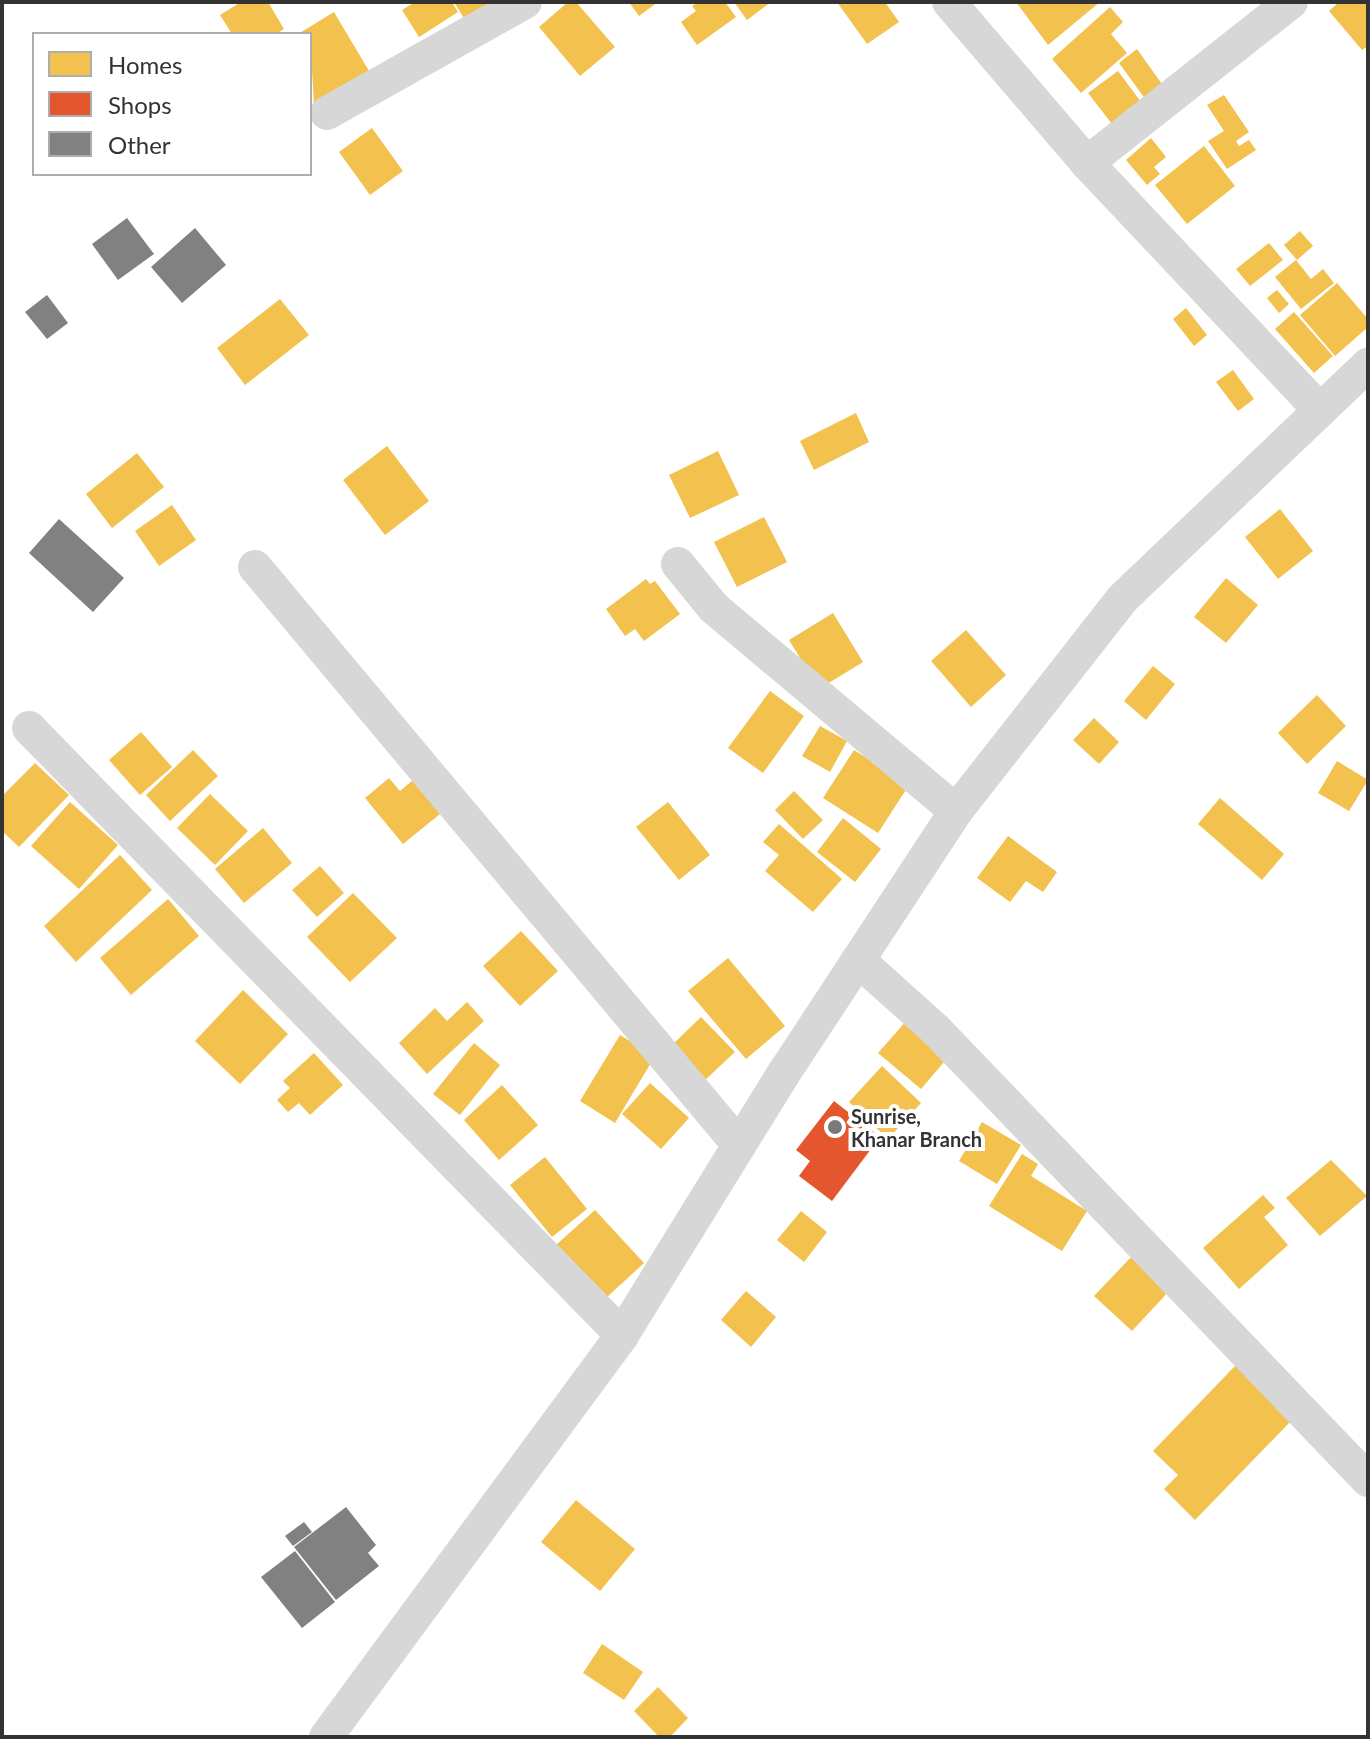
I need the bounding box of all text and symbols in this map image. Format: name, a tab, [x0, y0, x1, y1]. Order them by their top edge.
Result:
legend	[32, 32, 312, 176]
text: Homes	[108, 50, 182, 79]
text: Shops	[108, 90, 172, 119]
text: Other	[108, 130, 171, 159]
place label: Sunrise, Khanar Branch	[851, 1104, 983, 1151]
marker: Sunrise, Khanar Branch	[826, 1118, 844, 1136]

